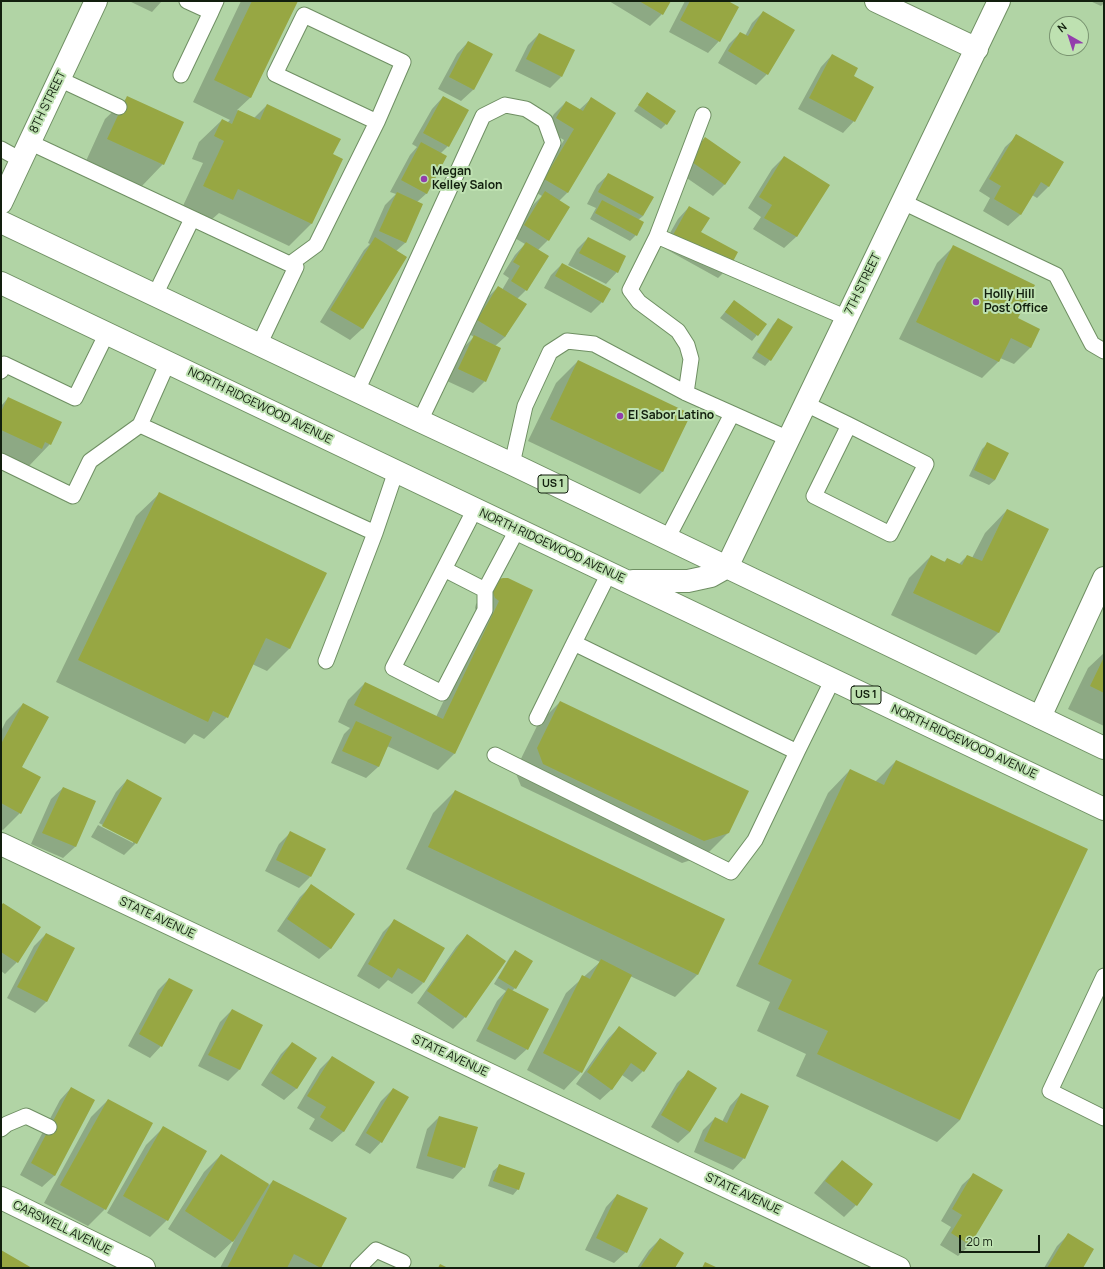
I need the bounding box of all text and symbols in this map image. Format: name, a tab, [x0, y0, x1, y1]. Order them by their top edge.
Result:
north arrow	[1049, 16, 1089, 56]
text: N	[1054, 19, 1070, 35]
street label: 8TH STREET	[27, 68, 69, 136]
place label: Megan Kelley Salon	[432, 165, 503, 193]
marker: Megan Kelley Salon	[419, 174, 429, 184]
street label: 7TH STREET	[842, 251, 884, 317]
place label: Holly Hill Post Office	[984, 288, 1048, 316]
marker: Holly Hill Post Office	[971, 297, 981, 307]
street label: NORTH RIDGEWOOD AVENUE	[185, 365, 335, 447]
place label: El Sabor Latino	[628, 409, 714, 423]
marker: El Sabor Latino	[615, 411, 625, 421]
road number: US 1	[538, 475, 568, 493]
street label: NORTH RIDGEWOOD AVENUE	[477, 506, 627, 586]
road number: US 1	[851, 686, 881, 704]
street label: NORTH RIDGEWOOD AVENUE	[889, 702, 1039, 782]
street label: STATE AVENUE	[117, 894, 197, 942]
street label: STATE AVENUE	[410, 1032, 490, 1080]
street label: STATE AVENUE	[703, 1170, 783, 1218]
street label: CARSWELL AVENUE	[10, 1198, 114, 1258]
scale bar	[961, 1227, 1042, 1253]
text: 20 m	[966, 1233, 993, 1250]

